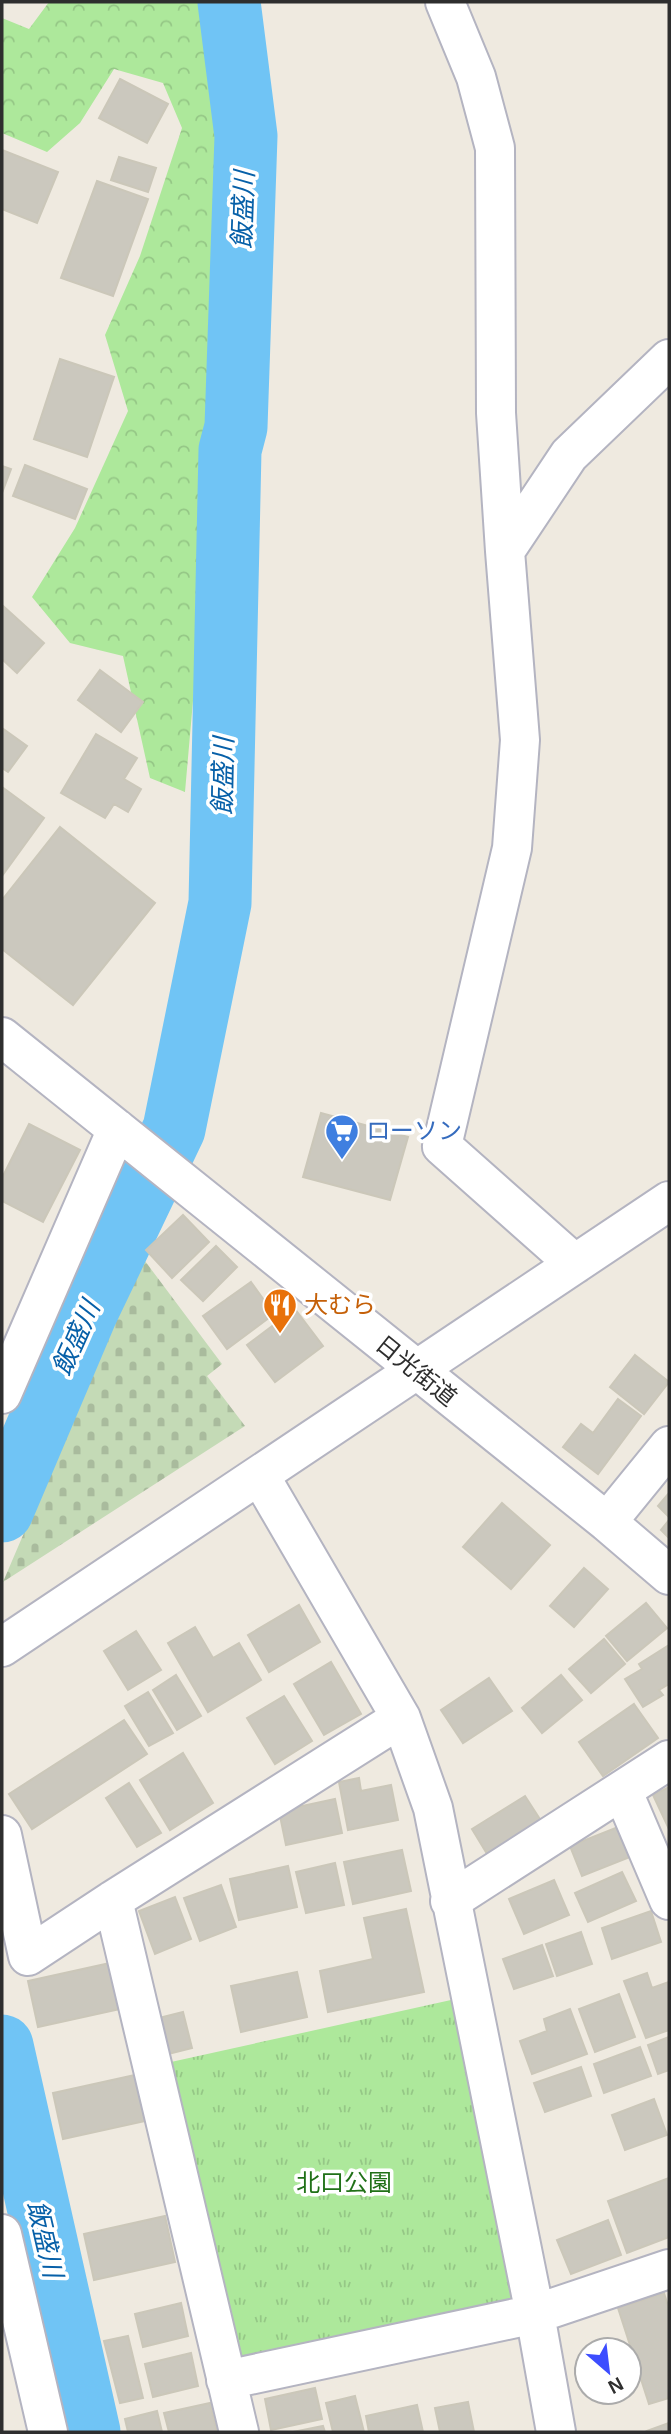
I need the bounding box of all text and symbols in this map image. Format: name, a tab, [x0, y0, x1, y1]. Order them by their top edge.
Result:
water label: 飯盛川	[227, 168, 259, 250]
water label: 飯盛川	[207, 734, 239, 815]
supermarket icon: ローソン	[323, 1112, 361, 1161]
place label: ローソン	[366, 1117, 462, 1144]
restaurant icon: 大むら	[261, 1286, 299, 1335]
place label: 大むら	[304, 1291, 376, 1318]
water label: 飯盛川	[46, 1294, 107, 1380]
street label: 日光街道	[371, 1330, 462, 1411]
park label: 北口公園	[296, 2169, 392, 2196]
water label: 飯盛川	[22, 2198, 69, 2283]
north arrow	[573, 2336, 643, 2406]
text: N	[605, 2373, 627, 2398]

